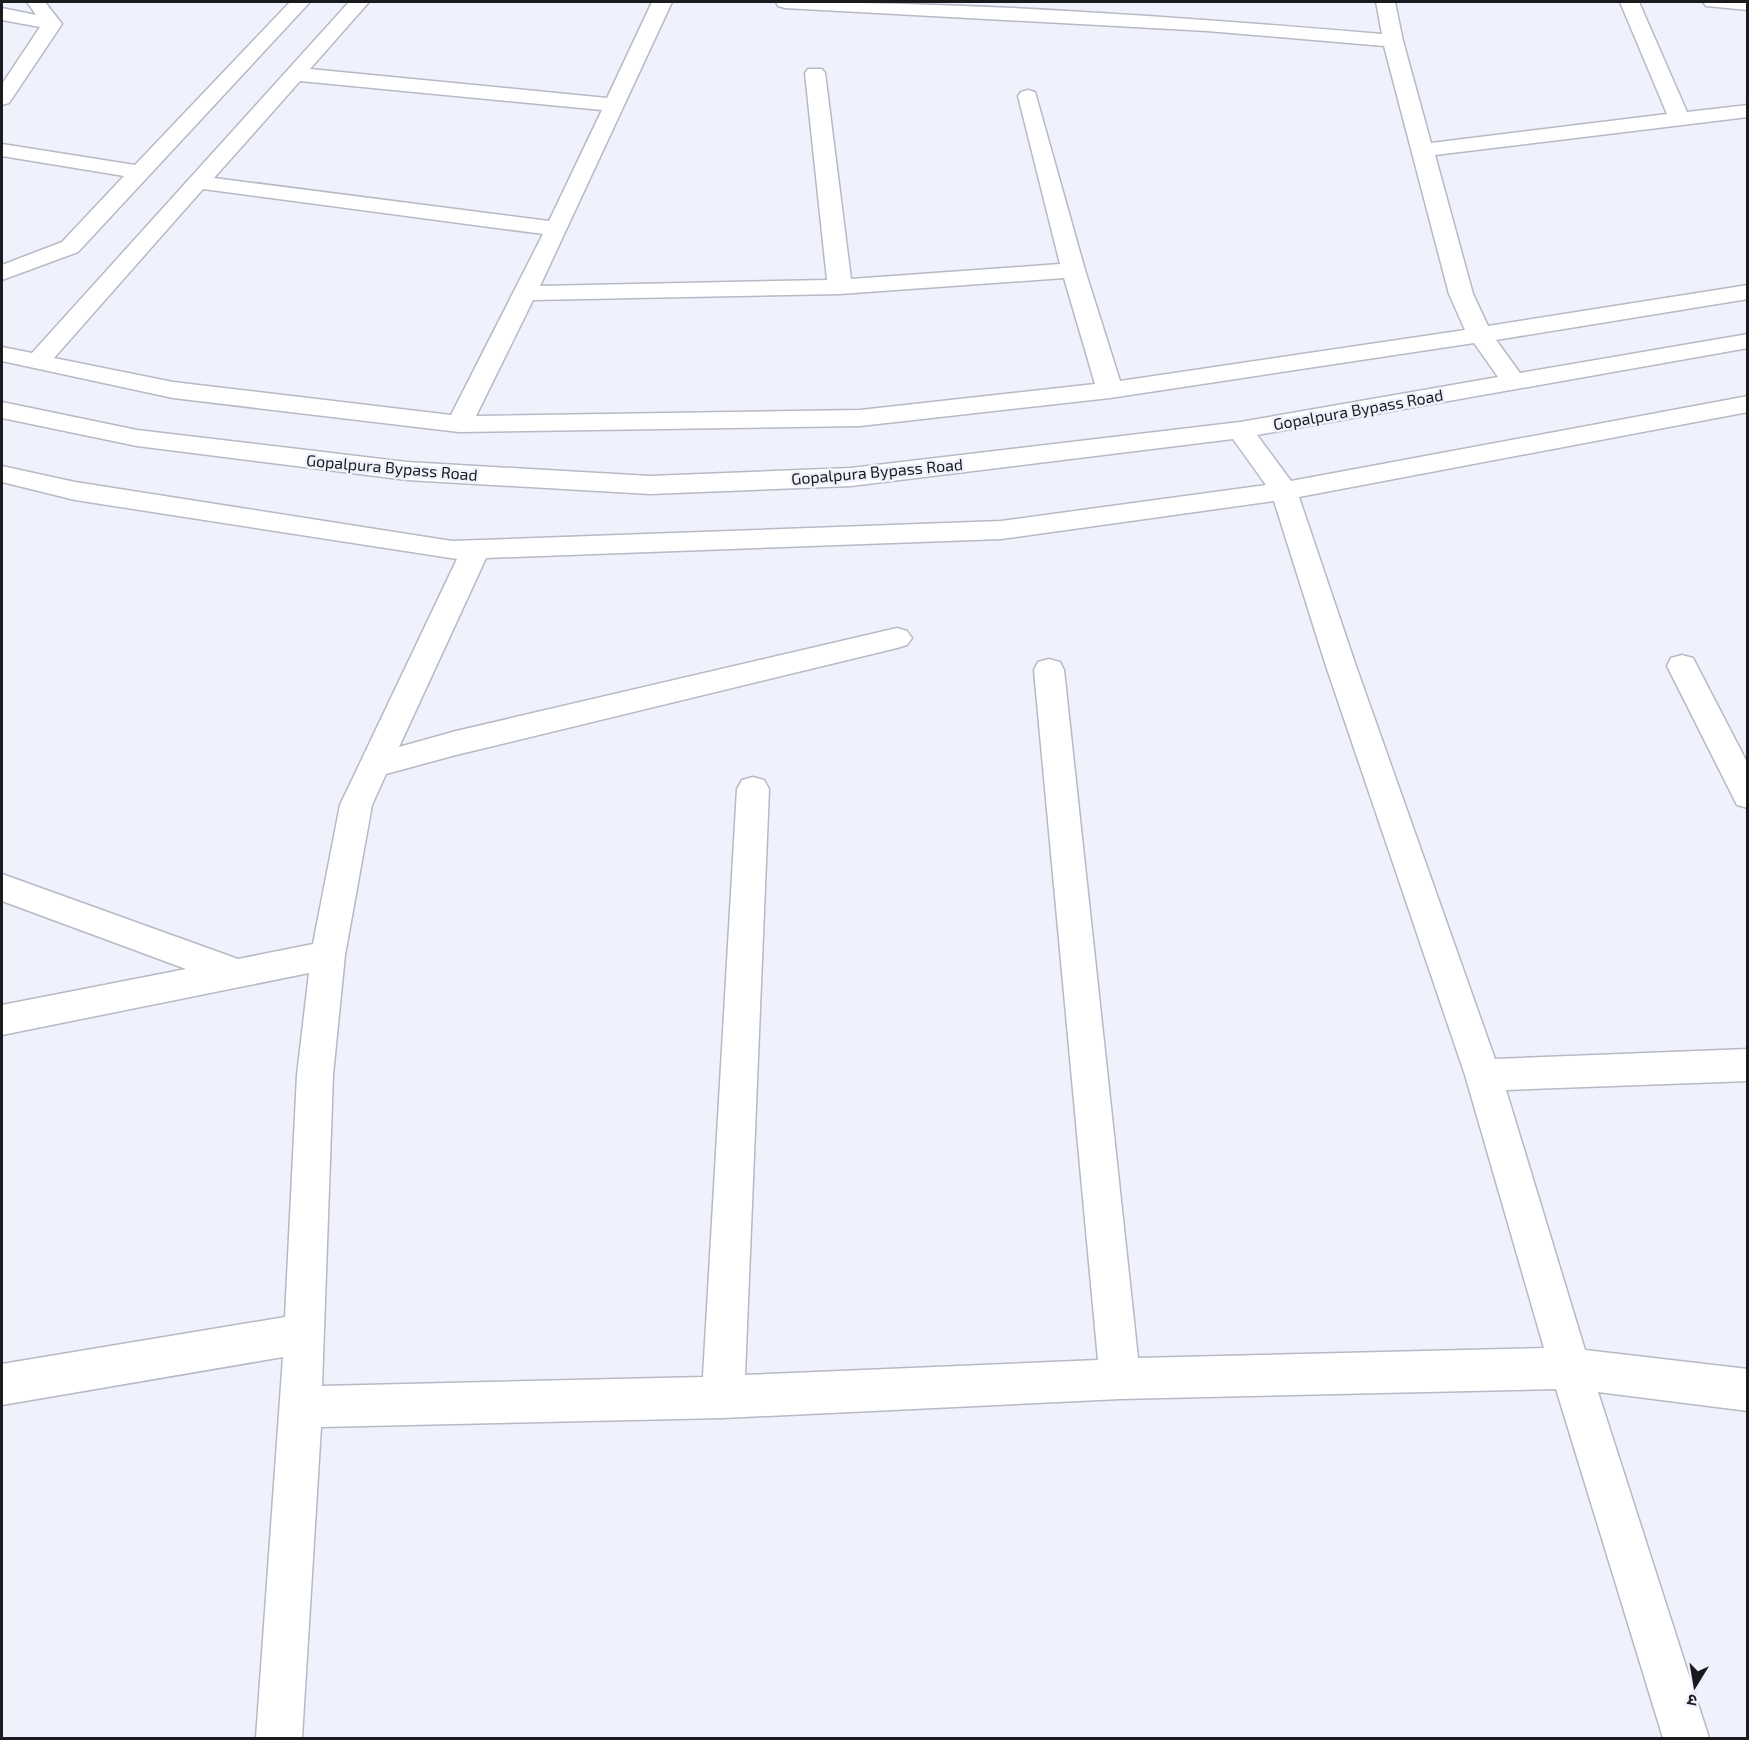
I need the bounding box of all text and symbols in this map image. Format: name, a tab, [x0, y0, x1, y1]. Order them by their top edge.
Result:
street label: Gopalpura Bypass Road	[1272, 385, 1444, 433]
street label: Gopalpura Bypass Road	[305, 450, 479, 484]
street label: Gopalpura Bypass Road	[790, 454, 964, 488]
north arrow	[1665, 1656, 1725, 1716]
text: उ	[1685, 1691, 1698, 1711]

